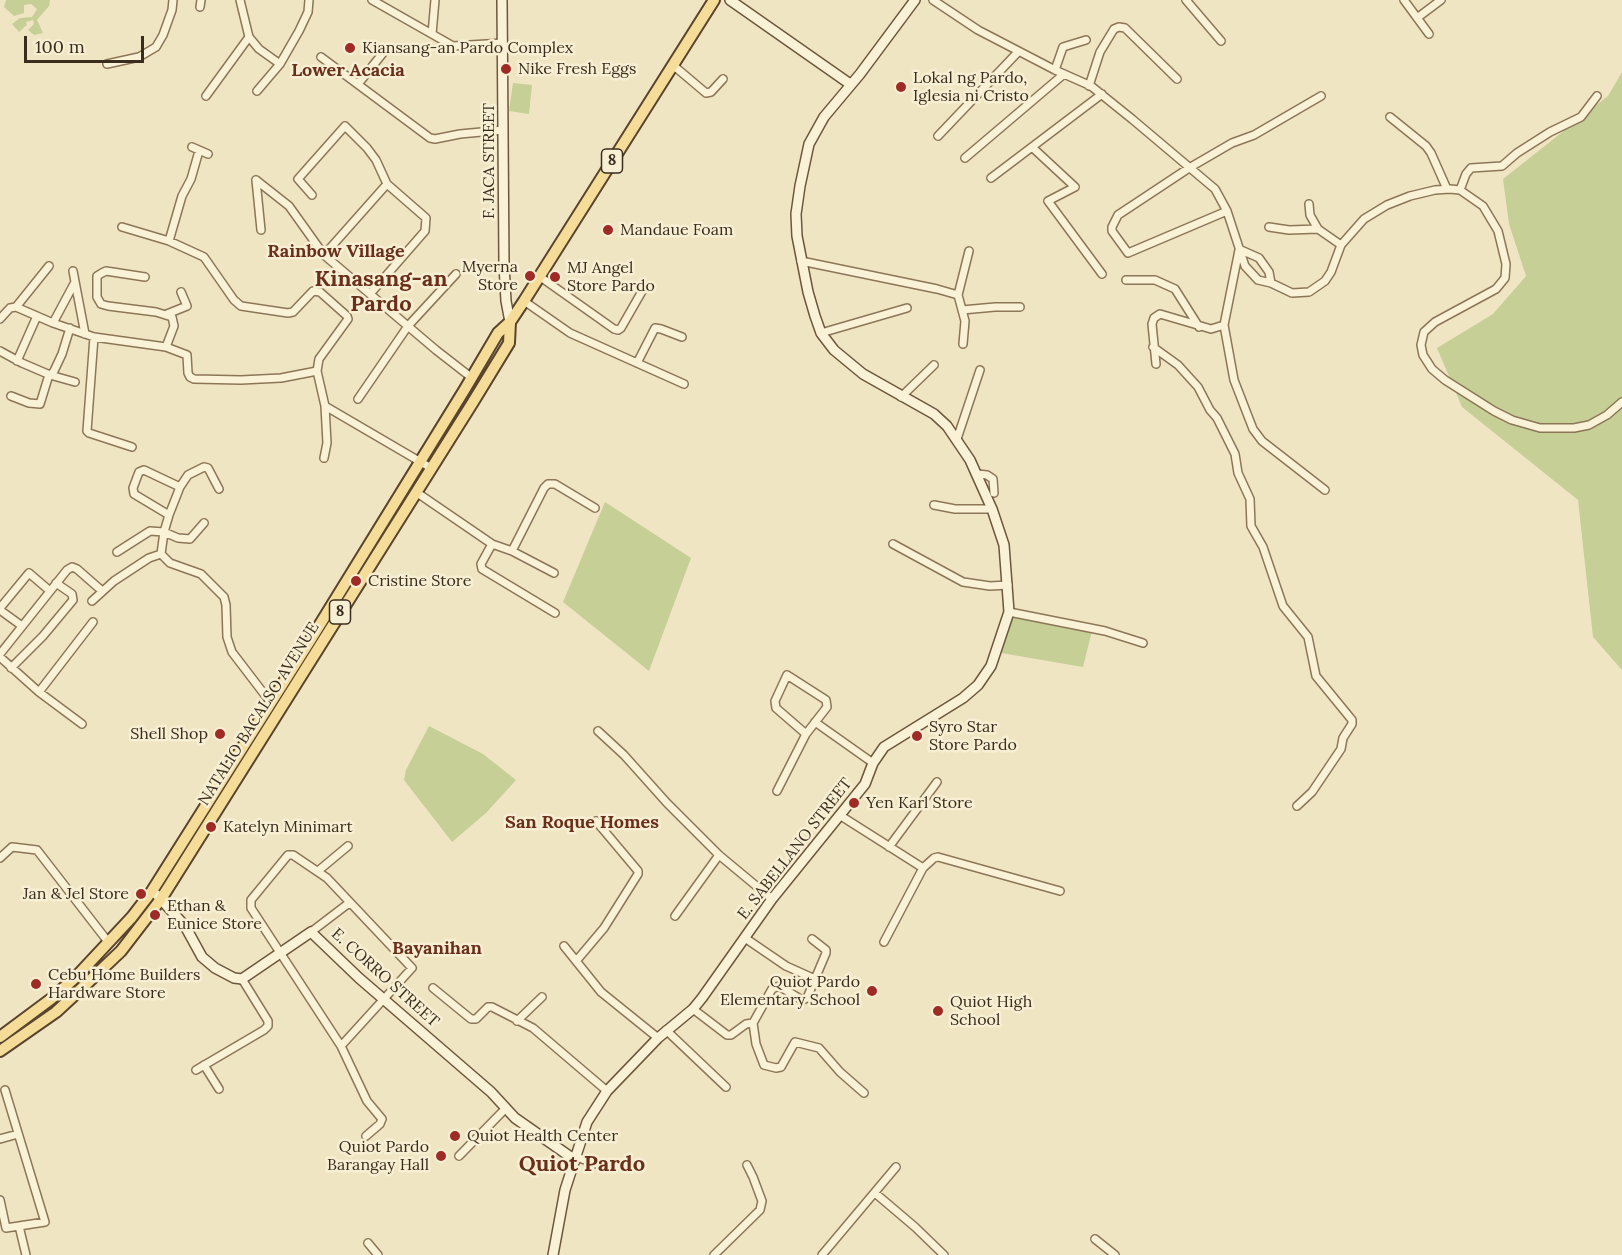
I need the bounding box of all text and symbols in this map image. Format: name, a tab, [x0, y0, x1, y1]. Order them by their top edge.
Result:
scale bar	[27, 24, 147, 62]
text: 100 m	[35, 35, 85, 58]
place label: Kiansang-an Pardo Complex	[362, 38, 573, 58]
marker: Kiansang-an Pardo Complex	[343, 41, 357, 55]
place label: Nike Fresh Eggs	[518, 59, 636, 79]
district label: Lower Acacia	[291, 60, 405, 82]
marker: Nike Fresh Eggs	[499, 62, 513, 76]
place label: Lokal ng Pardo, Iglesia ni Cristo	[913, 68, 1029, 106]
marker: Lokal ng Pardo, Iglesia ni Cristo	[894, 80, 908, 94]
street label: F. JACA STREET	[479, 103, 499, 219]
road number: 8	[602, 149, 622, 173]
place label: Mandaue Foam	[620, 220, 733, 240]
marker: Mandaue Foam	[601, 223, 615, 237]
district label: Rainbow Village	[267, 241, 405, 263]
place label: Myerna Store	[462, 257, 518, 295]
place label: MJ Angel Store Pardo	[567, 258, 655, 296]
district label: Kinasang-an Pardo	[315, 267, 447, 318]
marker: Myerna Store	[523, 269, 537, 283]
marker: MJ Angel Store Pardo	[548, 270, 562, 284]
place label: Cristine Store	[368, 571, 471, 591]
marker: Cristine Store	[349, 574, 363, 588]
road number: 8	[330, 600, 350, 624]
street label: NATALIO BACALSO AVENUE	[194, 619, 324, 809]
place label: Syro Star Store Pardo	[929, 717, 1017, 755]
place label: Shell Shop	[130, 724, 208, 744]
marker: Shell Shop	[213, 727, 227, 741]
marker: Syro Star Store Pardo	[910, 729, 924, 743]
street label: E. SABELLANO STREET	[734, 774, 856, 924]
place label: Yen Karl Store	[866, 793, 973, 813]
marker: Yen Karl Store	[847, 796, 861, 810]
district label: San Roque Homes	[505, 812, 659, 834]
place label: Katelyn Minimart	[223, 817, 353, 837]
marker: Katelyn Minimart	[204, 820, 218, 834]
place label: Jan & Jel Store	[23, 884, 129, 904]
marker: Jan & Jel Store	[134, 887, 148, 901]
place label: Ethan & Eunice Store	[167, 896, 262, 934]
marker: Ethan & Eunice Store	[148, 908, 162, 922]
street label: E. CORRO STREET	[327, 925, 443, 1031]
district label: Bayanihan	[392, 938, 482, 960]
place label: Cebu Home Builders Hardware Store	[48, 965, 200, 1003]
place label: Quiot Pardo Elementary School	[720, 972, 860, 1010]
marker: Cebu Home Builders Hardware Store	[29, 977, 43, 991]
marker: Quiot Pardo Elementary School	[865, 984, 879, 998]
place label: Quiot High School	[950, 992, 1032, 1030]
marker: Quiot High School	[931, 1004, 945, 1018]
place label: Quiot Health Center	[467, 1126, 618, 1146]
marker: Quiot Health Center	[448, 1129, 462, 1143]
place label: Quiot Pardo Barangay Hall	[327, 1137, 429, 1175]
marker: Quiot Pardo Barangay Hall	[434, 1149, 448, 1163]
district label: Quiot Pardo	[519, 1152, 645, 1178]

